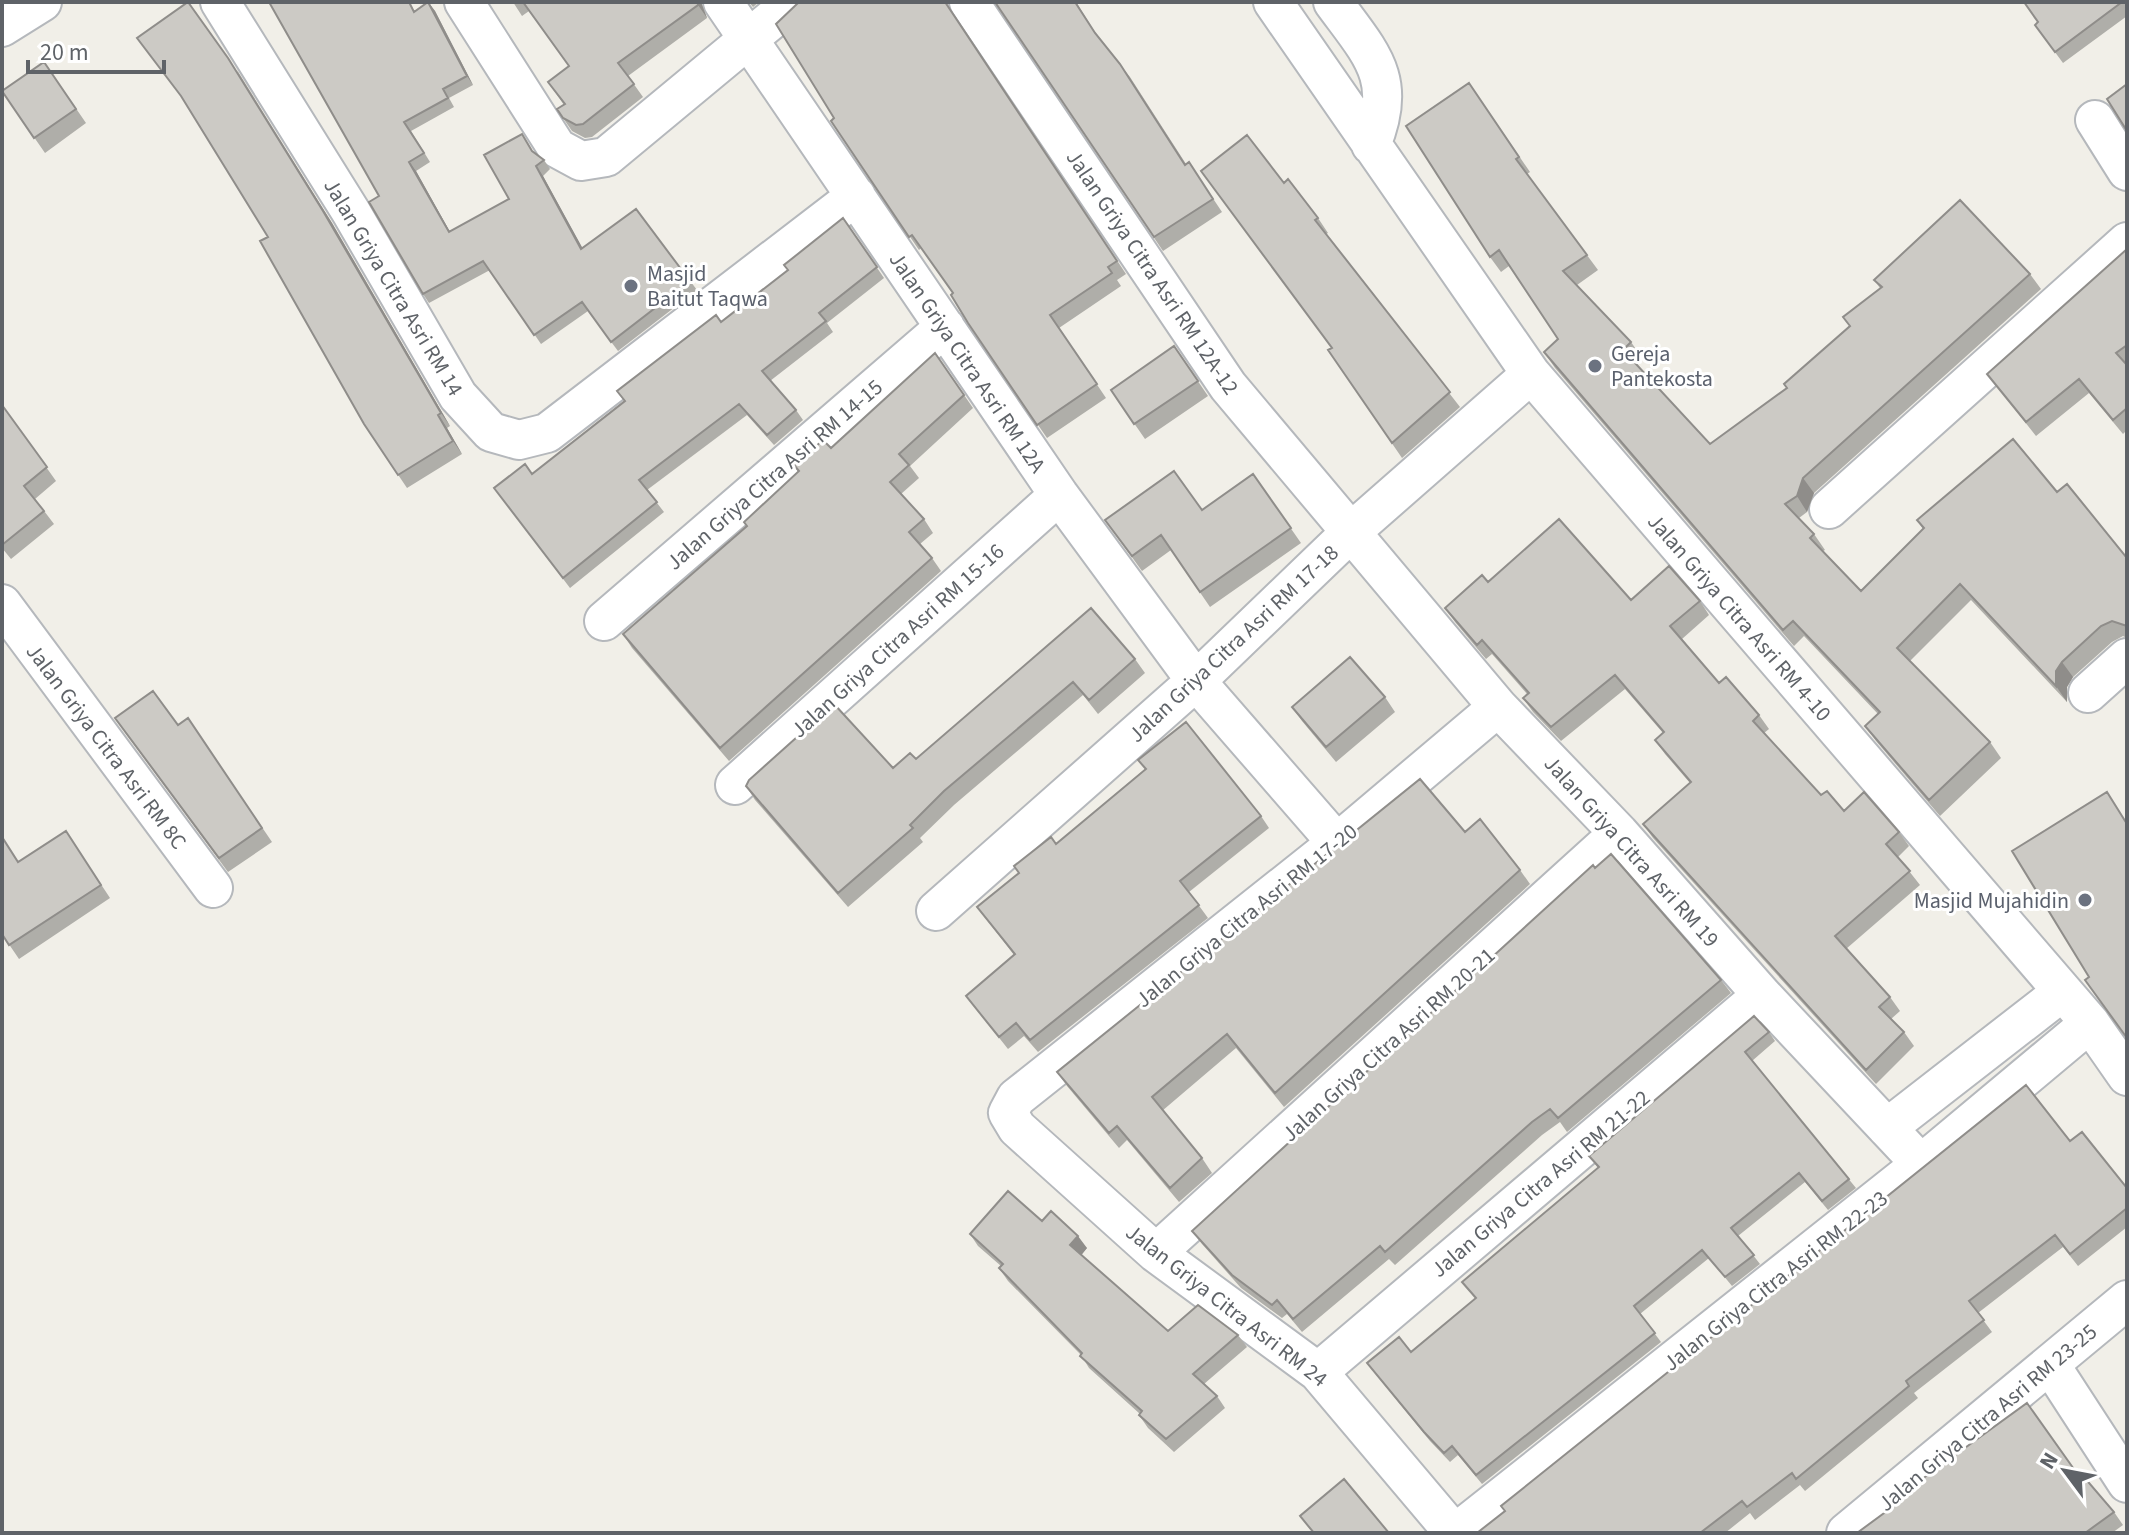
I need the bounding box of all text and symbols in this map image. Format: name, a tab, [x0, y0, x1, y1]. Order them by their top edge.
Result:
scale bar	[28, 24, 164, 74]
text: 20 m	[40, 35, 89, 70]
street label: Jalan Griya Citra Asri RM 12A-12	[1058, 144, 1246, 401]
street label: Jalan Griya Citra Asri RM 14	[315, 173, 471, 402]
street label: Jalan Griya Citra Asri RM 12A	[881, 246, 1053, 480]
place label: Masjid Baitut Taqwa	[647, 258, 768, 315]
marker: Masjid Baitut Taqwa	[622, 277, 640, 295]
place label: Gereja Pantekosta	[1611, 338, 1713, 395]
marker: Gereja Pantekosta	[1586, 357, 1604, 375]
street label: Jalan Griya Citra Asri RM 14-15	[660, 372, 890, 578]
street label: Jalan Griya Citra Asri RM 4-10	[1640, 507, 1839, 729]
street label: Jalan Griya Citra Asri RM 15-16	[784, 536, 1011, 745]
street label: Jalan Griya Citra Asri RM 17-18	[1121, 537, 1346, 750]
street label: Jalan Griya Citra Asri RM 8C	[18, 637, 194, 856]
street label: Jalan Griya Citra Asri RM 19	[1536, 749, 1726, 955]
street label: Jalan Griya Citra Asri RM 17-20	[1129, 816, 1364, 1015]
place label: Masjid Mujahidin	[1914, 885, 2069, 917]
marker: Masjid Mujahidin	[2076, 891, 2094, 909]
street label: Jalan Griya Citra Asri RM 20-21	[1275, 940, 1502, 1149]
street label: Jalan Griya Citra Asri RM 21-22	[1424, 1082, 1657, 1285]
street label: Jalan Griya Citra Asri RM 22-23	[1657, 1183, 1895, 1379]
street label: Jalan Griya Citra Asri RM 24	[1119, 1217, 1334, 1395]
street label: Jalan Griya Citra Asri RM 23-25	[1871, 1316, 2104, 1519]
north arrow	[2025, 1431, 2105, 1511]
text: N	[2031, 1446, 2066, 1476]

